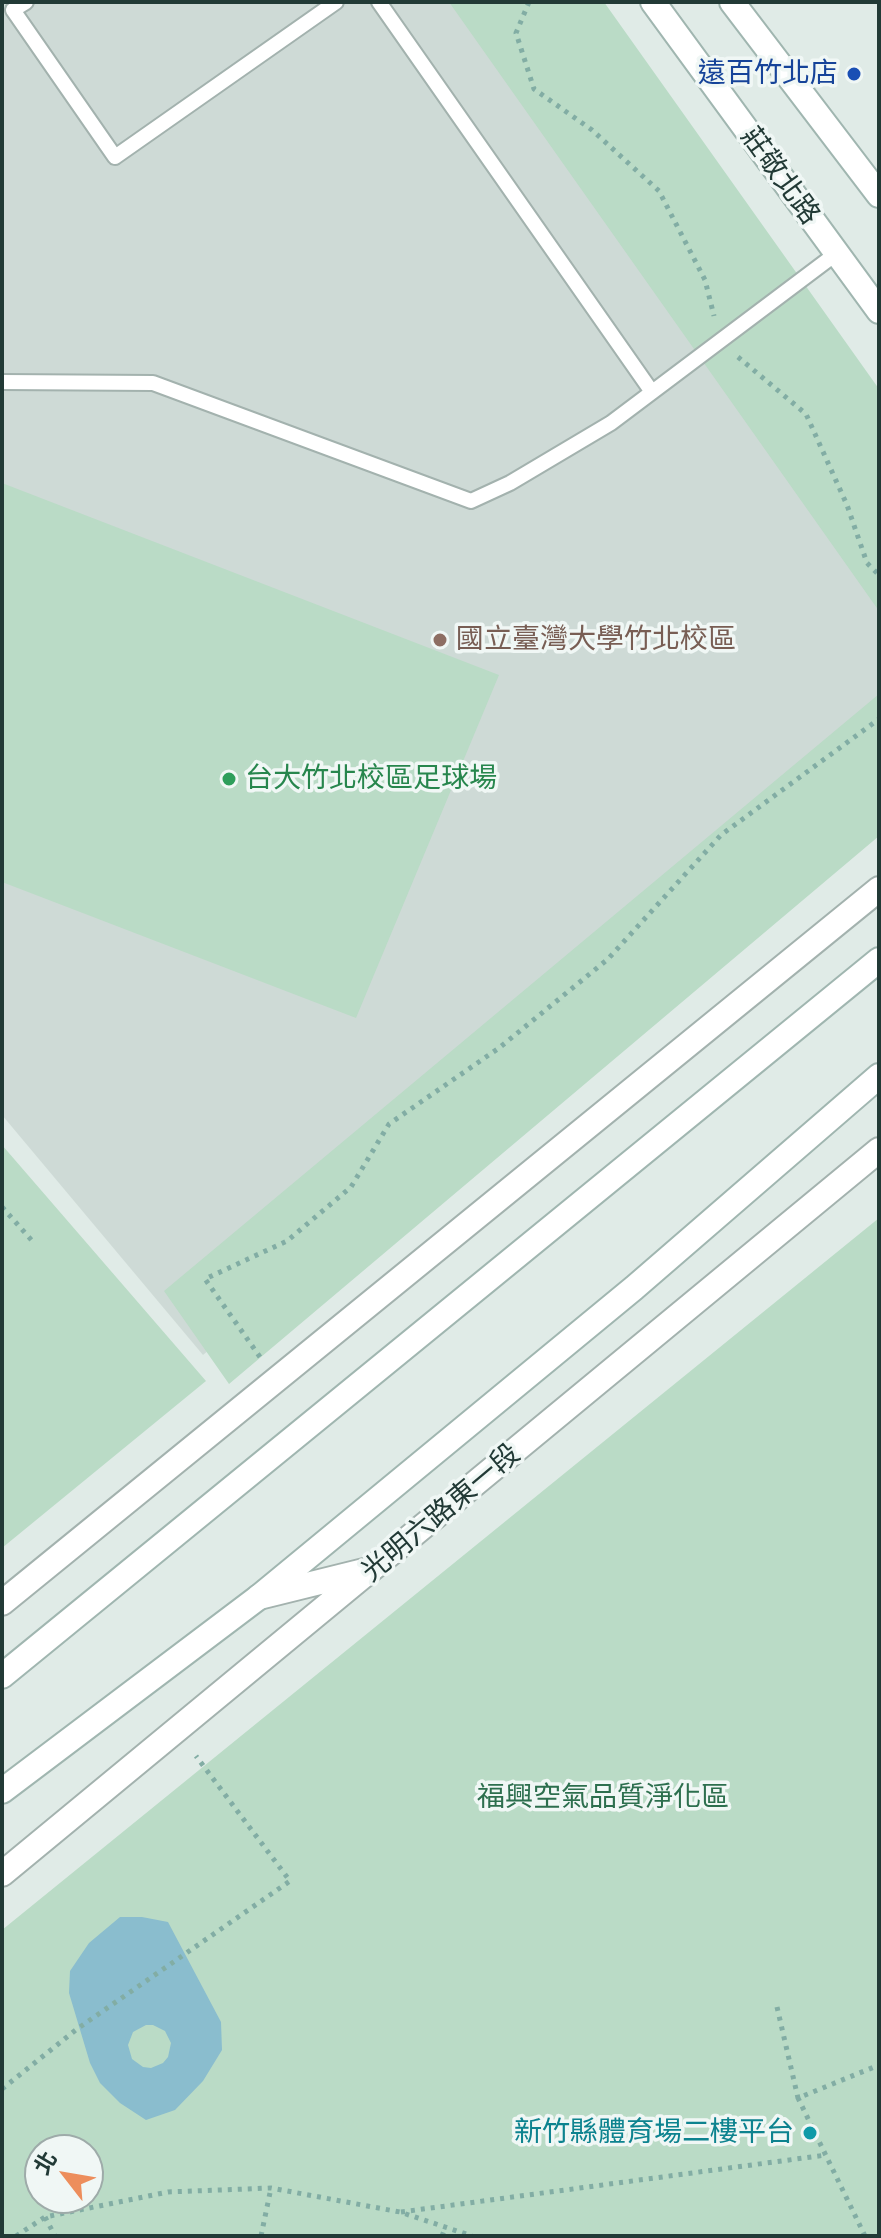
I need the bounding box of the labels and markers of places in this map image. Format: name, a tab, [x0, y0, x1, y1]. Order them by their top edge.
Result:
place label: 遠百竹北店	[698, 57, 838, 91]
marker: 遠百竹北店	[845, 65, 863, 83]
place label: 國立臺灣大學竹北校區	[456, 623, 736, 657]
marker: 國立臺灣大學竹北校區	[431, 631, 449, 649]
place label: 台大竹北校區足球場	[245, 762, 497, 796]
marker: 台大竹北校區足球場	[220, 770, 238, 788]
place label: 新竹縣體育場二樓平台	[514, 2116, 794, 2150]
marker: 新竹縣體育場二樓平台	[801, 2124, 819, 2142]

